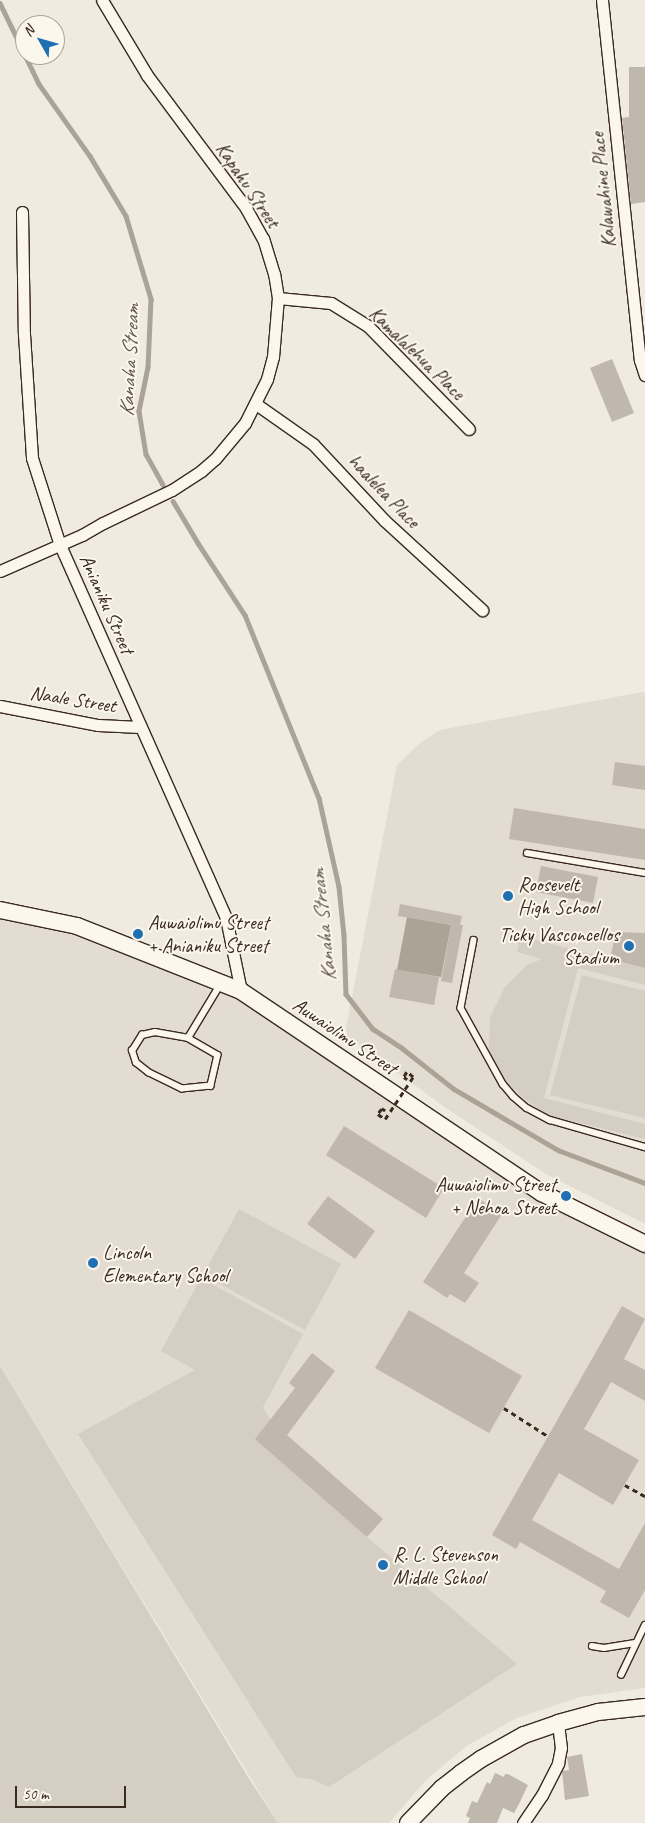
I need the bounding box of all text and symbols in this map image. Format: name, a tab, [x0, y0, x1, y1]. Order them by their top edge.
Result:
north arrow	[15, 15, 65, 65]
text: N	[19, 22, 38, 40]
street label: Kalawahine Place	[585, 131, 621, 249]
street label: Kapahu Street	[211, 138, 285, 232]
street label: Kamalalehua Place	[364, 302, 470, 404]
water label: Kanaha Stream	[113, 303, 145, 417]
street label: haalelea Place	[343, 449, 425, 533]
street label: Anianiku Street	[74, 551, 140, 657]
street label: Naale Street	[28, 680, 118, 718]
water label: Kanaha Stream	[305, 868, 341, 982]
place label: Roosevelt High School	[518, 872, 597, 919]
marker: Roosevelt High School	[502, 890, 514, 902]
place label: Auwaiolimu Street + Anianiku Street	[148, 910, 269, 957]
place label: Ticky Vasconcellos Stadium	[498, 922, 619, 969]
marker: Auwaiolimu Street + Anianiku Street	[132, 928, 144, 940]
marker: Ticky Vasconcellos Stadium	[623, 940, 635, 952]
street label: Auwaiolimu Street	[288, 992, 402, 1080]
place label: Auwaiolimu Street + Nehoa Street	[435, 1172, 556, 1219]
marker: Auwaiolimu Street + Nehoa Street	[560, 1190, 572, 1202]
place label: Lincoln Elementary School	[103, 1240, 228, 1287]
marker: Lincoln Elementary School	[87, 1257, 99, 1269]
place label: R. L. Stevenson Middle School	[393, 1542, 498, 1589]
marker: R. L. Stevenson Middle School	[377, 1559, 389, 1571]
scale bar	[18, 1776, 129, 1808]
text: 50 m	[23, 1785, 49, 1804]

